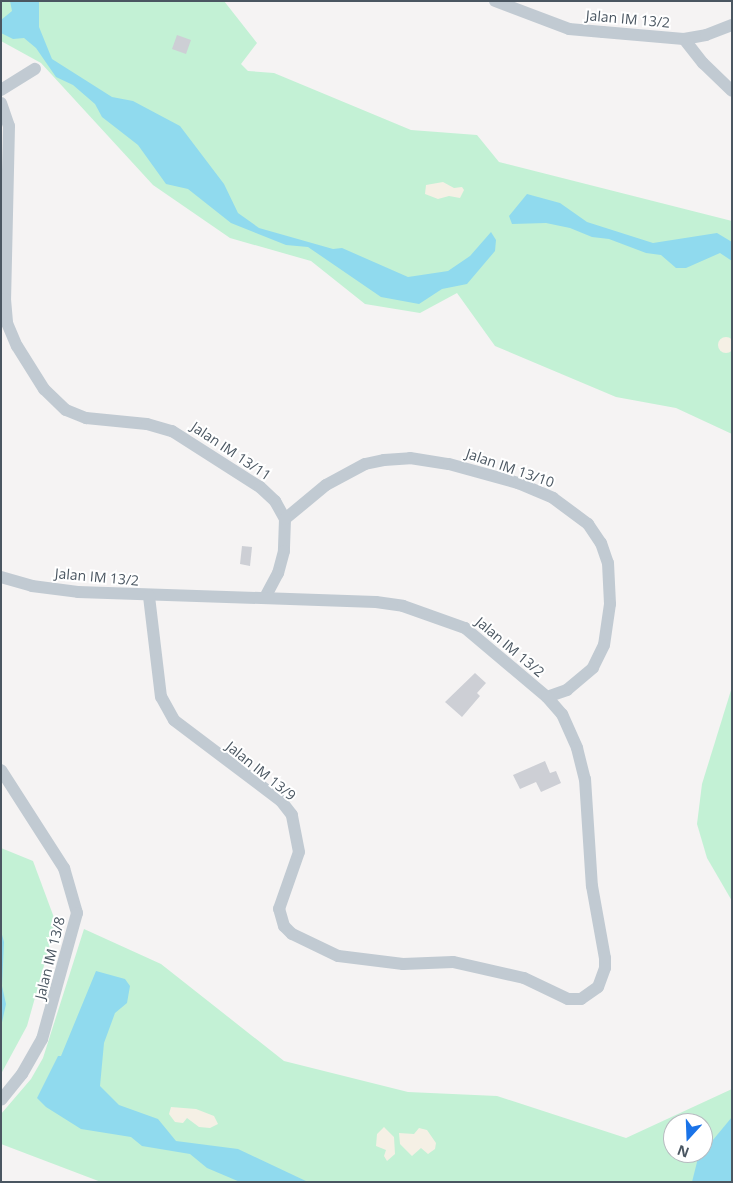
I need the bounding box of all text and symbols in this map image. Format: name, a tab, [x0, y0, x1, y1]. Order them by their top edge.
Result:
street label: Jalan IM 13/2	[585, 7, 671, 31]
street label: Jalan IM 13/11	[188, 418, 274, 484]
street label: Jalan IM 13/10	[464, 445, 556, 491]
street label: Jalan IM 13/2	[54, 565, 140, 589]
street label: Jalan IM 13/2	[472, 613, 548, 681]
street label: Jalan IM 13/9	[223, 738, 299, 804]
street label: Jalan IM 13/8	[32, 915, 68, 1001]
north arrow	[663, 1113, 713, 1163]
text: N	[674, 1141, 692, 1163]

